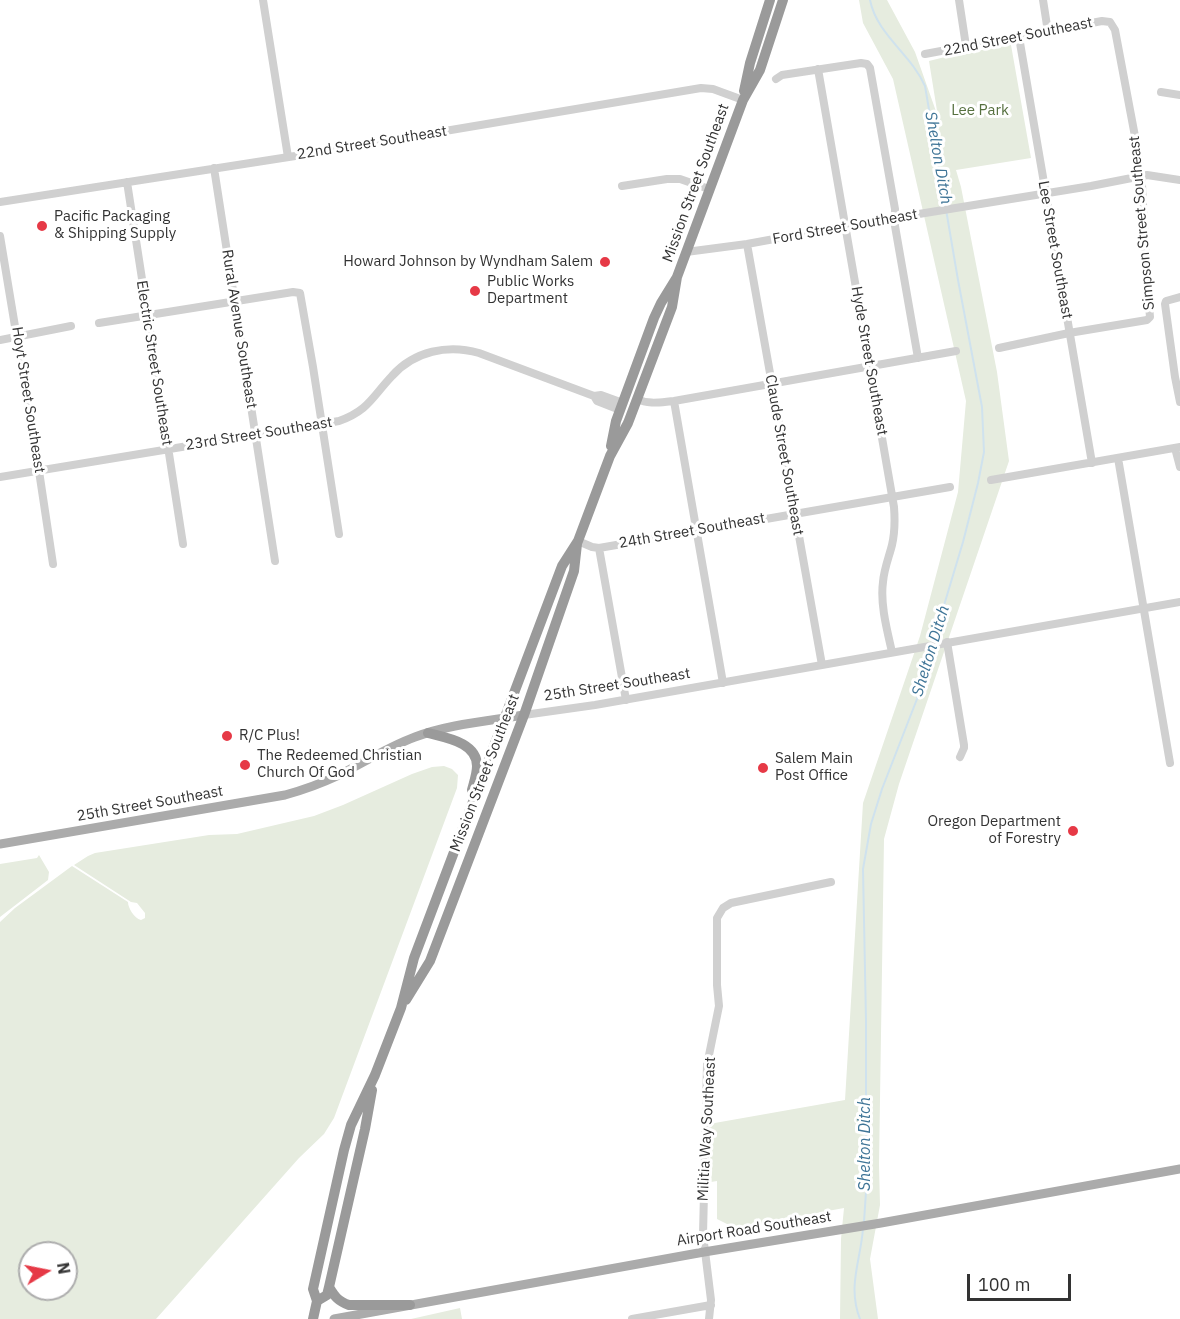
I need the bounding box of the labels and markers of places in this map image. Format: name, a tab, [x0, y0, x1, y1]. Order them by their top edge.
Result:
place label: Pacific Packaging & Shipping Supply	[54, 208, 176, 243]
marker: Pacific Packaging & Shipping Supply	[35, 219, 49, 233]
place label: Howard Johnson by Wyndham Salem	[343, 253, 593, 271]
marker: Howard Johnson by Wyndham Salem	[598, 255, 612, 269]
place label: Public Works Department	[487, 273, 574, 308]
marker: Public Works Department	[468, 284, 482, 298]
place label: R/C Plus!	[239, 727, 300, 745]
marker: R/C Plus!	[220, 729, 234, 743]
place label: The Redeemed Christian Church Of God	[257, 747, 422, 782]
place label: Salem Main Post Office	[775, 750, 853, 785]
marker: The Redeemed Christian Church Of God	[238, 758, 252, 772]
marker: Salem Main Post Office	[756, 761, 770, 775]
place label: Oregon Department of Forestry	[927, 813, 1061, 848]
marker: Oregon Department of Forestry	[1066, 824, 1080, 838]

